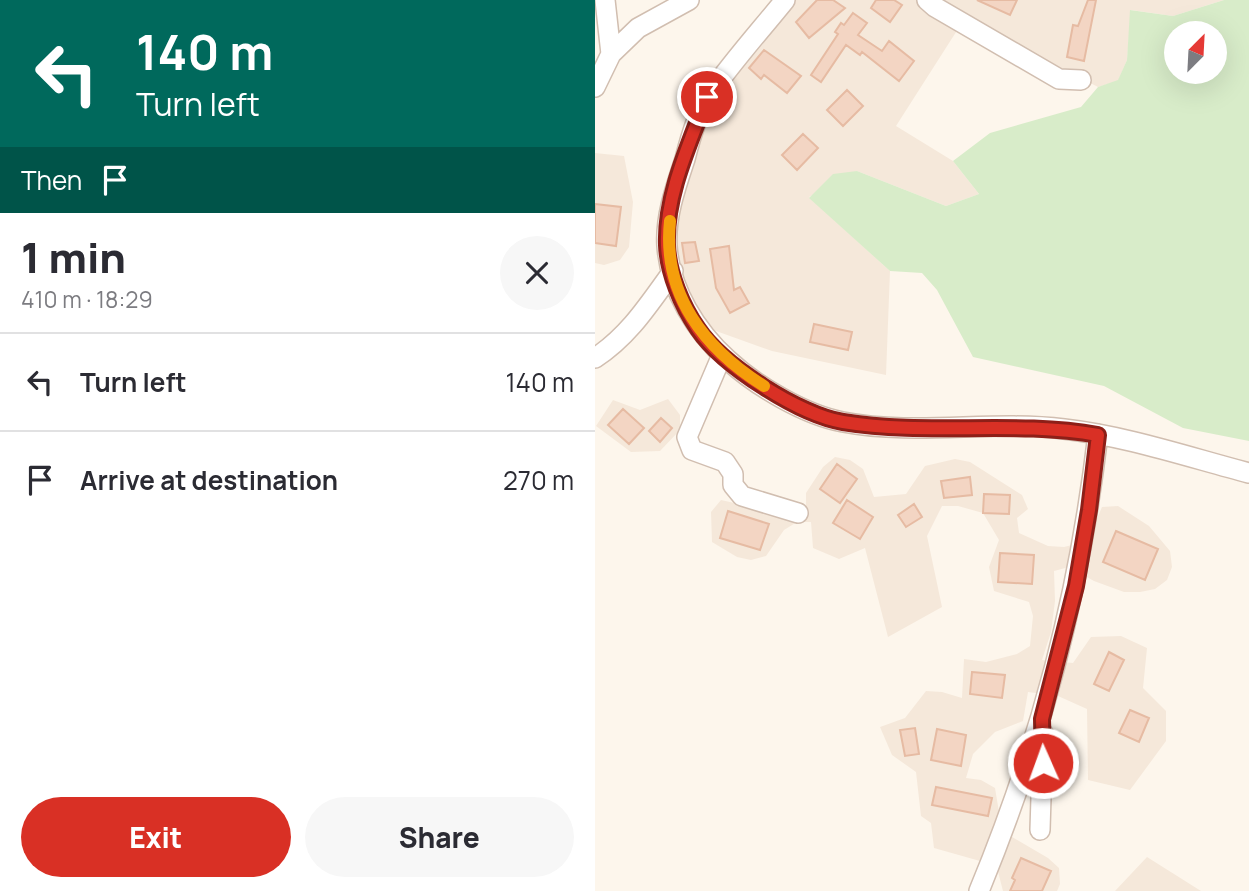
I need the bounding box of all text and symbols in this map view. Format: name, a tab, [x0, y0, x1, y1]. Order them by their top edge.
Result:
text: 140 m	[136, 18, 273, 85]
north arrow	[1164, 21, 1227, 84]
map controls	[1164, 21, 1227, 84]
icon: left	[21, 28, 112, 119]
pin	[677, 67, 737, 127]
icon: arrive	[688, 78, 726, 116]
text: Turn left	[136, 82, 260, 126]
icon: arrive	[96, 161, 134, 199]
text: Then	[21, 162, 82, 198]
text: 1 min	[21, 228, 126, 286]
button: close	[500, 236, 574, 310]
text: 410 m · 18:29	[21, 283, 153, 315]
icon: left	[21, 363, 59, 401]
text: Turn left	[80, 364, 187, 400]
text: 140 m	[505, 364, 574, 400]
icon: arrive	[21, 461, 59, 499]
text: Arrive at destination	[80, 462, 338, 498]
text: 270 m	[503, 462, 574, 498]
position arrow	[1006, 726, 1080, 800]
button: Exit	[21, 797, 291, 877]
button: Share	[305, 797, 574, 877]

